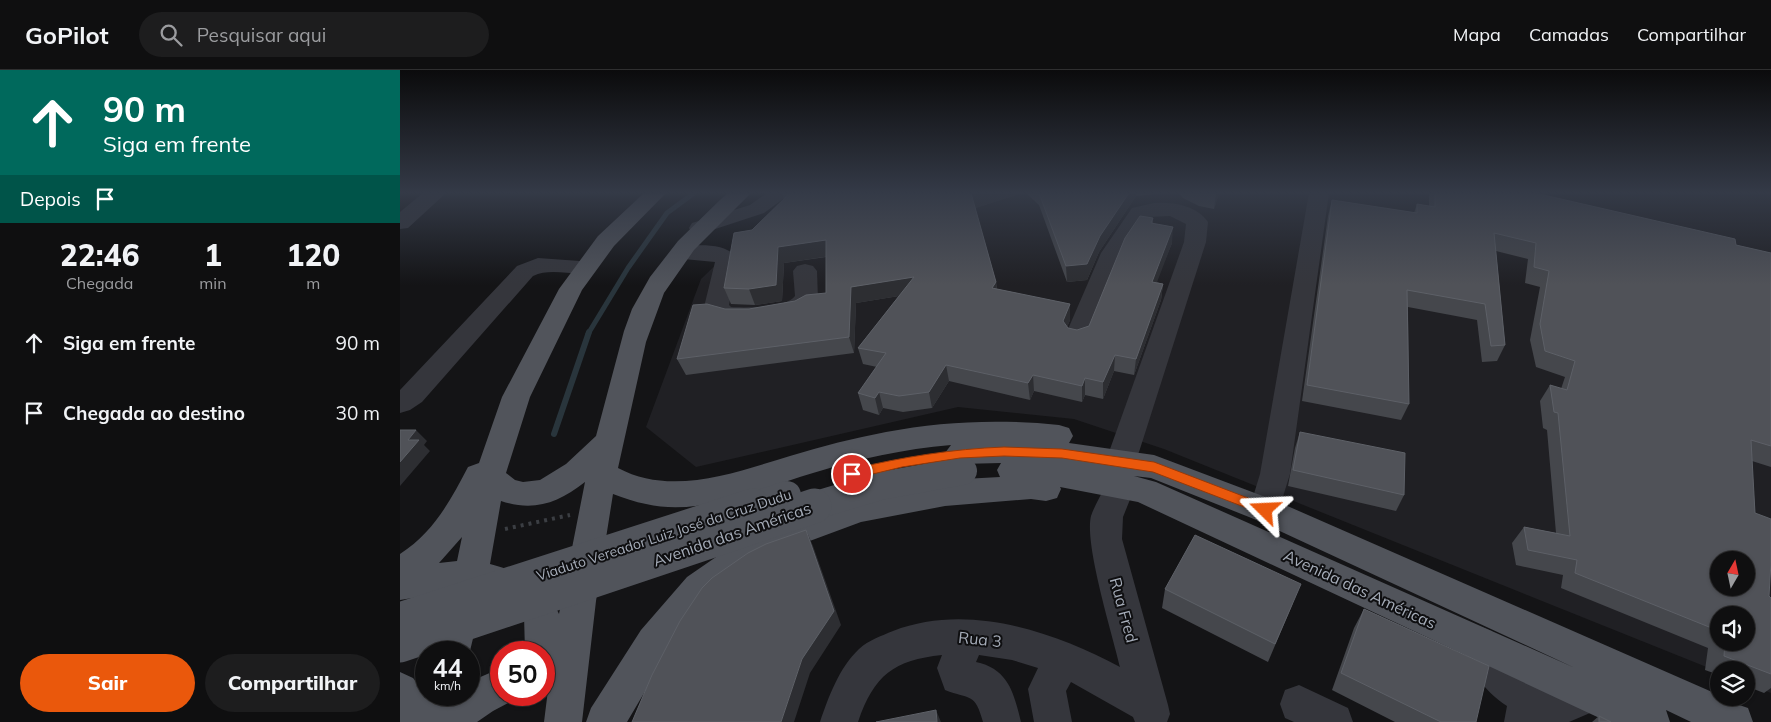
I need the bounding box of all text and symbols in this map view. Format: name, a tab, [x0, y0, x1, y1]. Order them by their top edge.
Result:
search box	[139, 12, 489, 57]
text: GoPilot	[25, 20, 109, 50]
icon: search	[157, 21, 185, 49]
text: Pesquisar aqui	[197, 23, 326, 47]
text: Mapa	[1453, 23, 1501, 46]
text: Camadas	[1529, 23, 1609, 46]
text: Compartilhar	[1637, 23, 1746, 46]
text: 90 m	[103, 87, 186, 131]
icon: ahead	[20, 90, 85, 155]
text: Siga em frente	[103, 130, 251, 158]
icon: arrive	[91, 185, 119, 213]
text: Depois	[20, 187, 81, 211]
text: 22:46	[60, 236, 140, 274]
text: 1	[204, 236, 222, 274]
text: 120	[286, 236, 340, 274]
text: Chegada	[66, 273, 133, 293]
text: min	[199, 273, 227, 293]
text: m	[306, 273, 320, 293]
icon: ahead	[20, 329, 48, 357]
text: Siga em frente	[63, 331, 195, 355]
text: 90 m	[336, 331, 380, 355]
icon: arrive	[20, 399, 48, 427]
text: Chegada ao destino	[63, 401, 245, 425]
text: 30 m	[336, 401, 380, 425]
pin	[831, 453, 873, 495]
icon: arrive	[838, 460, 866, 488]
position arrow	[1238, 483, 1290, 535]
street label: Viaduto Vereador Luiz José da Cruz Dudu	[534, 485, 794, 585]
street label: Avenida das Américas	[650, 498, 814, 570]
street label: Avenida das Américas	[1281, 545, 1439, 633]
north arrow	[1710, 551, 1755, 596]
map controls	[1710, 551, 1755, 706]
street label: Rua Fred	[1106, 575, 1142, 645]
button: sound	[1710, 606, 1755, 651]
street label: Rua 3	[957, 627, 1003, 651]
speed limit sign: 50	[490, 641, 555, 706]
text: 44	[432, 652, 463, 683]
button: Sair	[20, 654, 195, 712]
button: Compartilhar	[205, 654, 380, 712]
button: layers	[1710, 661, 1755, 706]
text: km/h	[434, 678, 461, 693]

